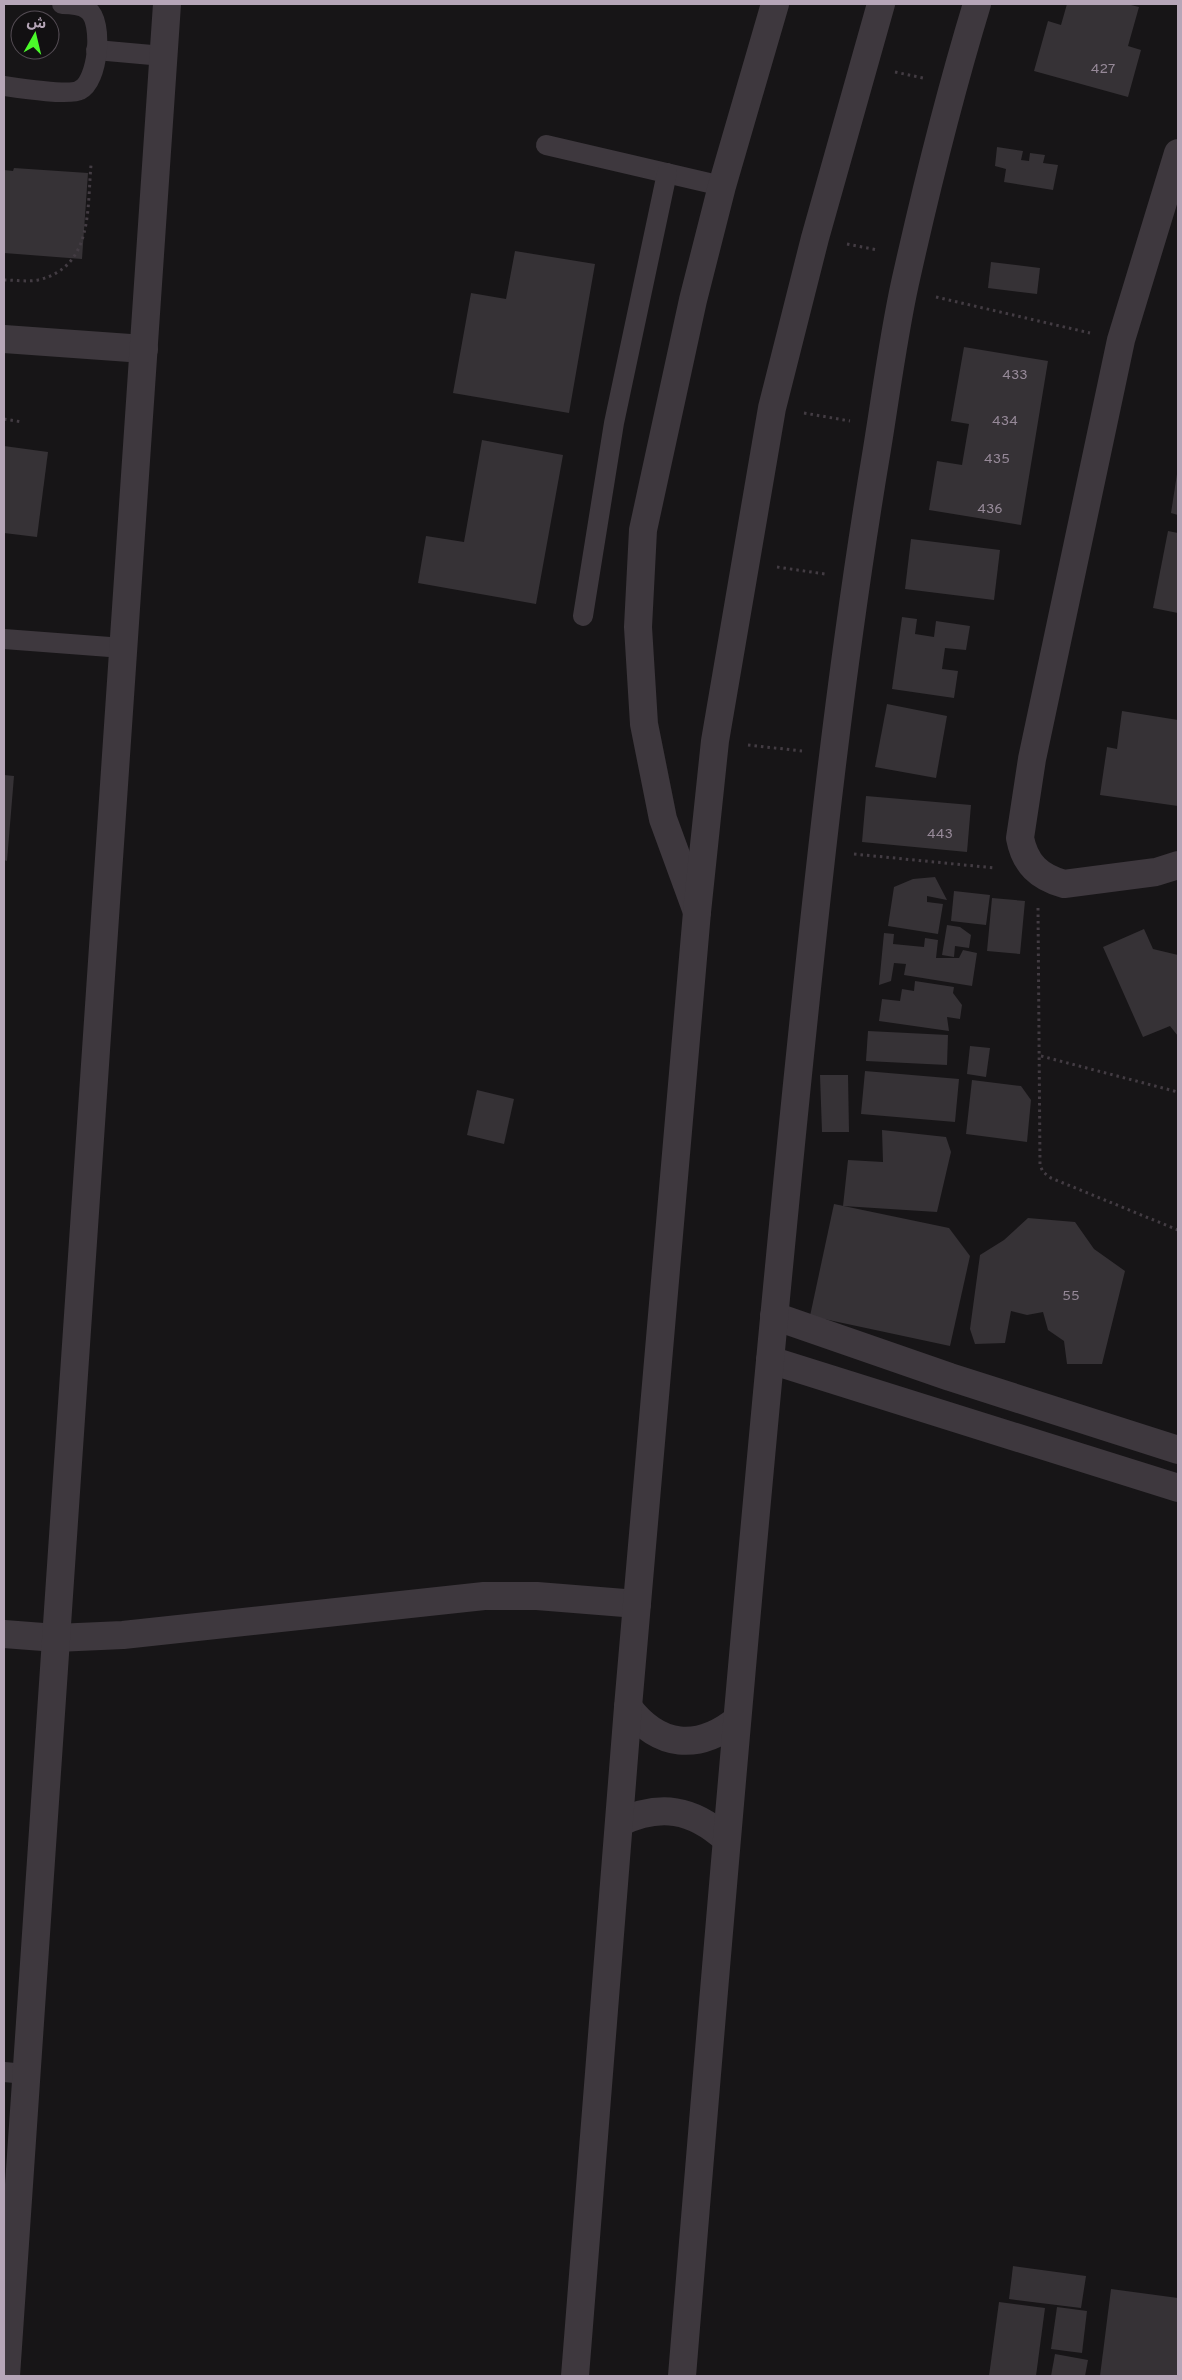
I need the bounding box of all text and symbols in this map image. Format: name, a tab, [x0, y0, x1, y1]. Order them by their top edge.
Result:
north arrow	[10, 10, 60, 60]
text: ش	[26, 14, 47, 33]
house number: 427	[1091, 61, 1115, 78]
house number: 433	[1002, 367, 1028, 384]
house number: 434	[992, 413, 1018, 430]
house number: 435	[984, 451, 1010, 468]
house number: 436	[977, 501, 1003, 518]
house number: 443	[927, 826, 953, 843]
house number: 55	[1062, 1288, 1080, 1305]

